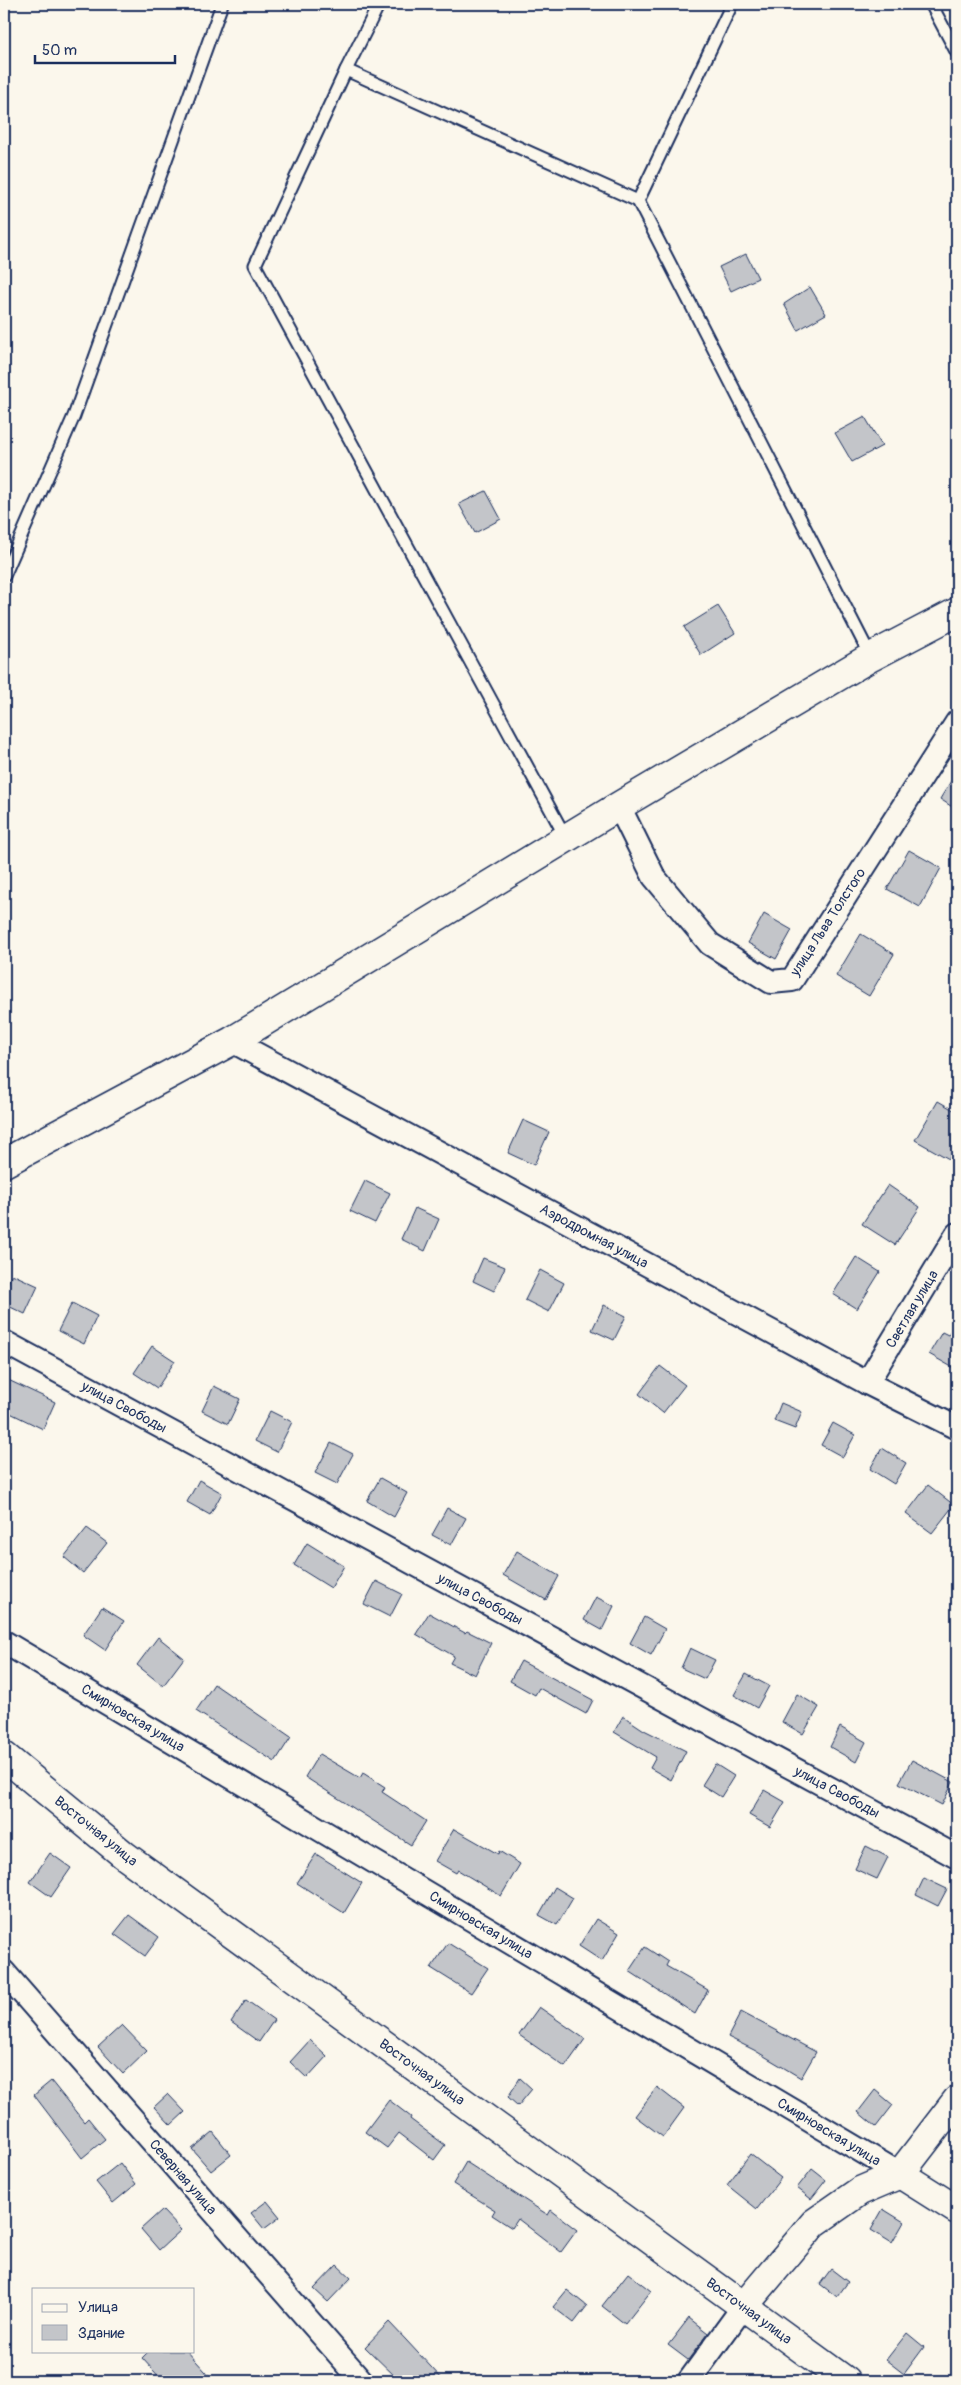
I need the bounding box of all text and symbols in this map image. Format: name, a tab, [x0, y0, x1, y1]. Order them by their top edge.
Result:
scale bar	[35, 32, 175, 64]
text: 50 m	[42, 41, 77, 60]
street label: улица Льва Толстого	[786, 864, 870, 980]
street label: Аэродромная улица	[537, 1200, 651, 1272]
street label: Светлая улица	[882, 1267, 942, 1351]
street label: улица Свободы	[78, 1377, 169, 1437]
street label: улица Свободы	[434, 1569, 525, 1629]
street label: Смирновская улица	[78, 1680, 188, 1756]
street label: улица Свободы	[791, 1762, 882, 1822]
street label: Восточная улица	[51, 1792, 141, 1870]
street label: Смирновская улица	[426, 1887, 536, 1963]
street label: Восточная улица	[376, 2035, 468, 2109]
street label: Смирновская улица	[774, 2094, 884, 2170]
street label: Северная улица	[146, 2136, 220, 2218]
street label: Восточная улица	[703, 2274, 795, 2348]
legend	[32, 2288, 195, 2352]
text: Улица	[78, 2298, 118, 2317]
text: Здание	[78, 2324, 125, 2343]

